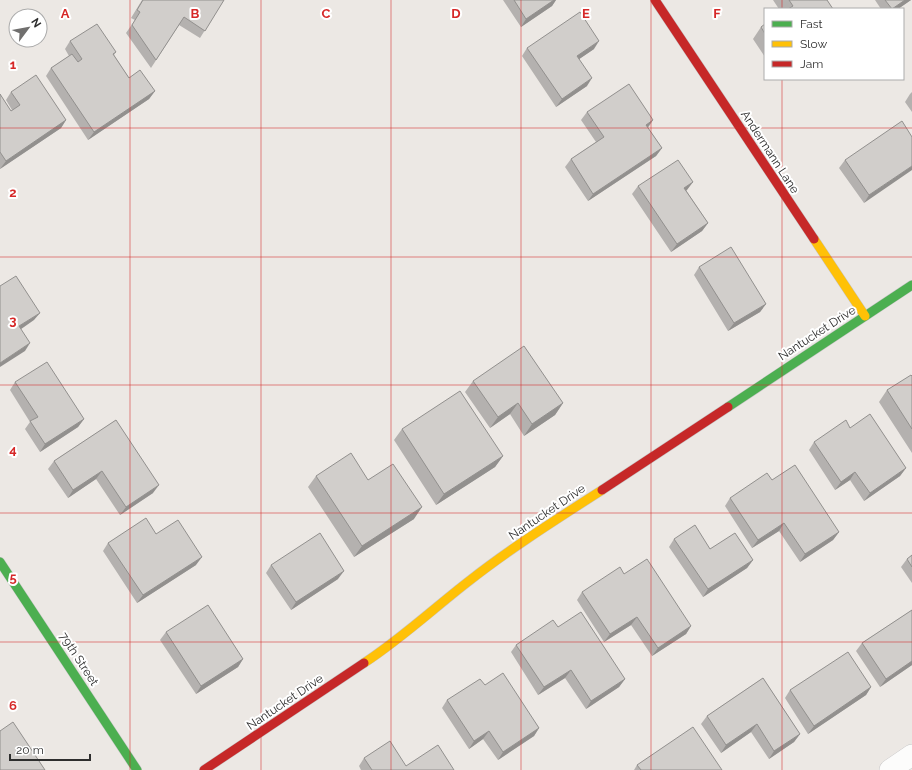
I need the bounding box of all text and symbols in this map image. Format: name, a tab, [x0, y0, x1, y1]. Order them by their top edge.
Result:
text: A	[61, 6, 70, 21]
text: B	[191, 6, 200, 21]
text: C	[322, 6, 331, 21]
text: D	[451, 6, 461, 21]
text: E	[582, 6, 590, 21]
text: F	[713, 6, 721, 21]
north arrow	[8, 8, 48, 48]
legend	[764, 8, 904, 80]
text: N	[28, 16, 44, 30]
text: Fast	[800, 17, 823, 31]
text: Slow	[800, 37, 827, 51]
text: 1	[10, 57, 17, 72]
text: Jam	[800, 57, 823, 71]
street label: Andermann Lane	[738, 108, 802, 196]
text: 2	[9, 185, 17, 200]
street label: Nantucket Drive	[776, 303, 858, 363]
text: 3	[9, 313, 17, 328]
text: 4	[9, 442, 17, 457]
street label: Nantucket Drive	[506, 481, 588, 543]
text: 5	[9, 570, 17, 585]
street label: 79th Street	[57, 630, 101, 688]
street label: Nantucket Drive	[244, 671, 326, 733]
text: 6	[9, 698, 17, 713]
scale bar	[10, 736, 90, 762]
text: 20 m	[16, 743, 44, 757]

